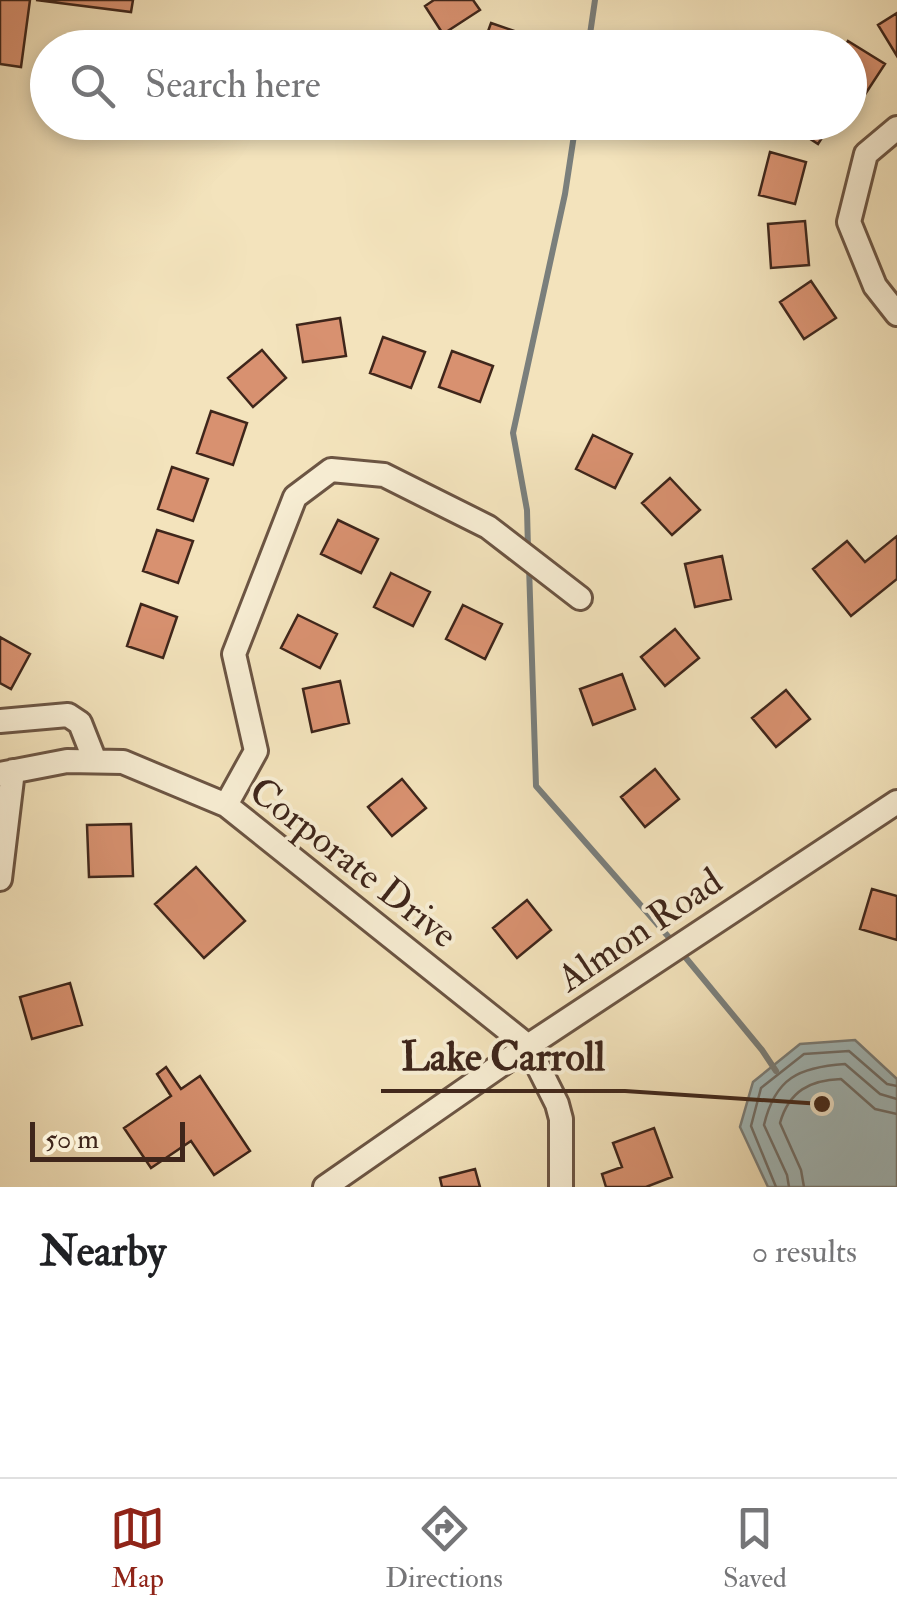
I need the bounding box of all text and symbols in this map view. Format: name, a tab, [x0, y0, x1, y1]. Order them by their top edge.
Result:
search box	[30, 30, 867, 140]
icon: search	[65, 58, 120, 113]
text: Search here	[145, 61, 321, 109]
street label: Corporate Drive	[239, 767, 467, 959]
street label: Almon Road	[548, 857, 732, 1003]
callout: Lake Carroll	[381, 1021, 625, 1091]
text: Lake Carroll	[401, 1032, 606, 1083]
scale bar	[30, 1117, 185, 1162]
text: 50 m	[45, 1122, 99, 1157]
text: Nearby	[40, 1226, 166, 1278]
text: 0 results	[752, 1232, 857, 1272]
tab: Map	[110, 1501, 165, 1596]
tab: Directions	[385, 1501, 503, 1596]
tab: Saved	[723, 1501, 787, 1596]

